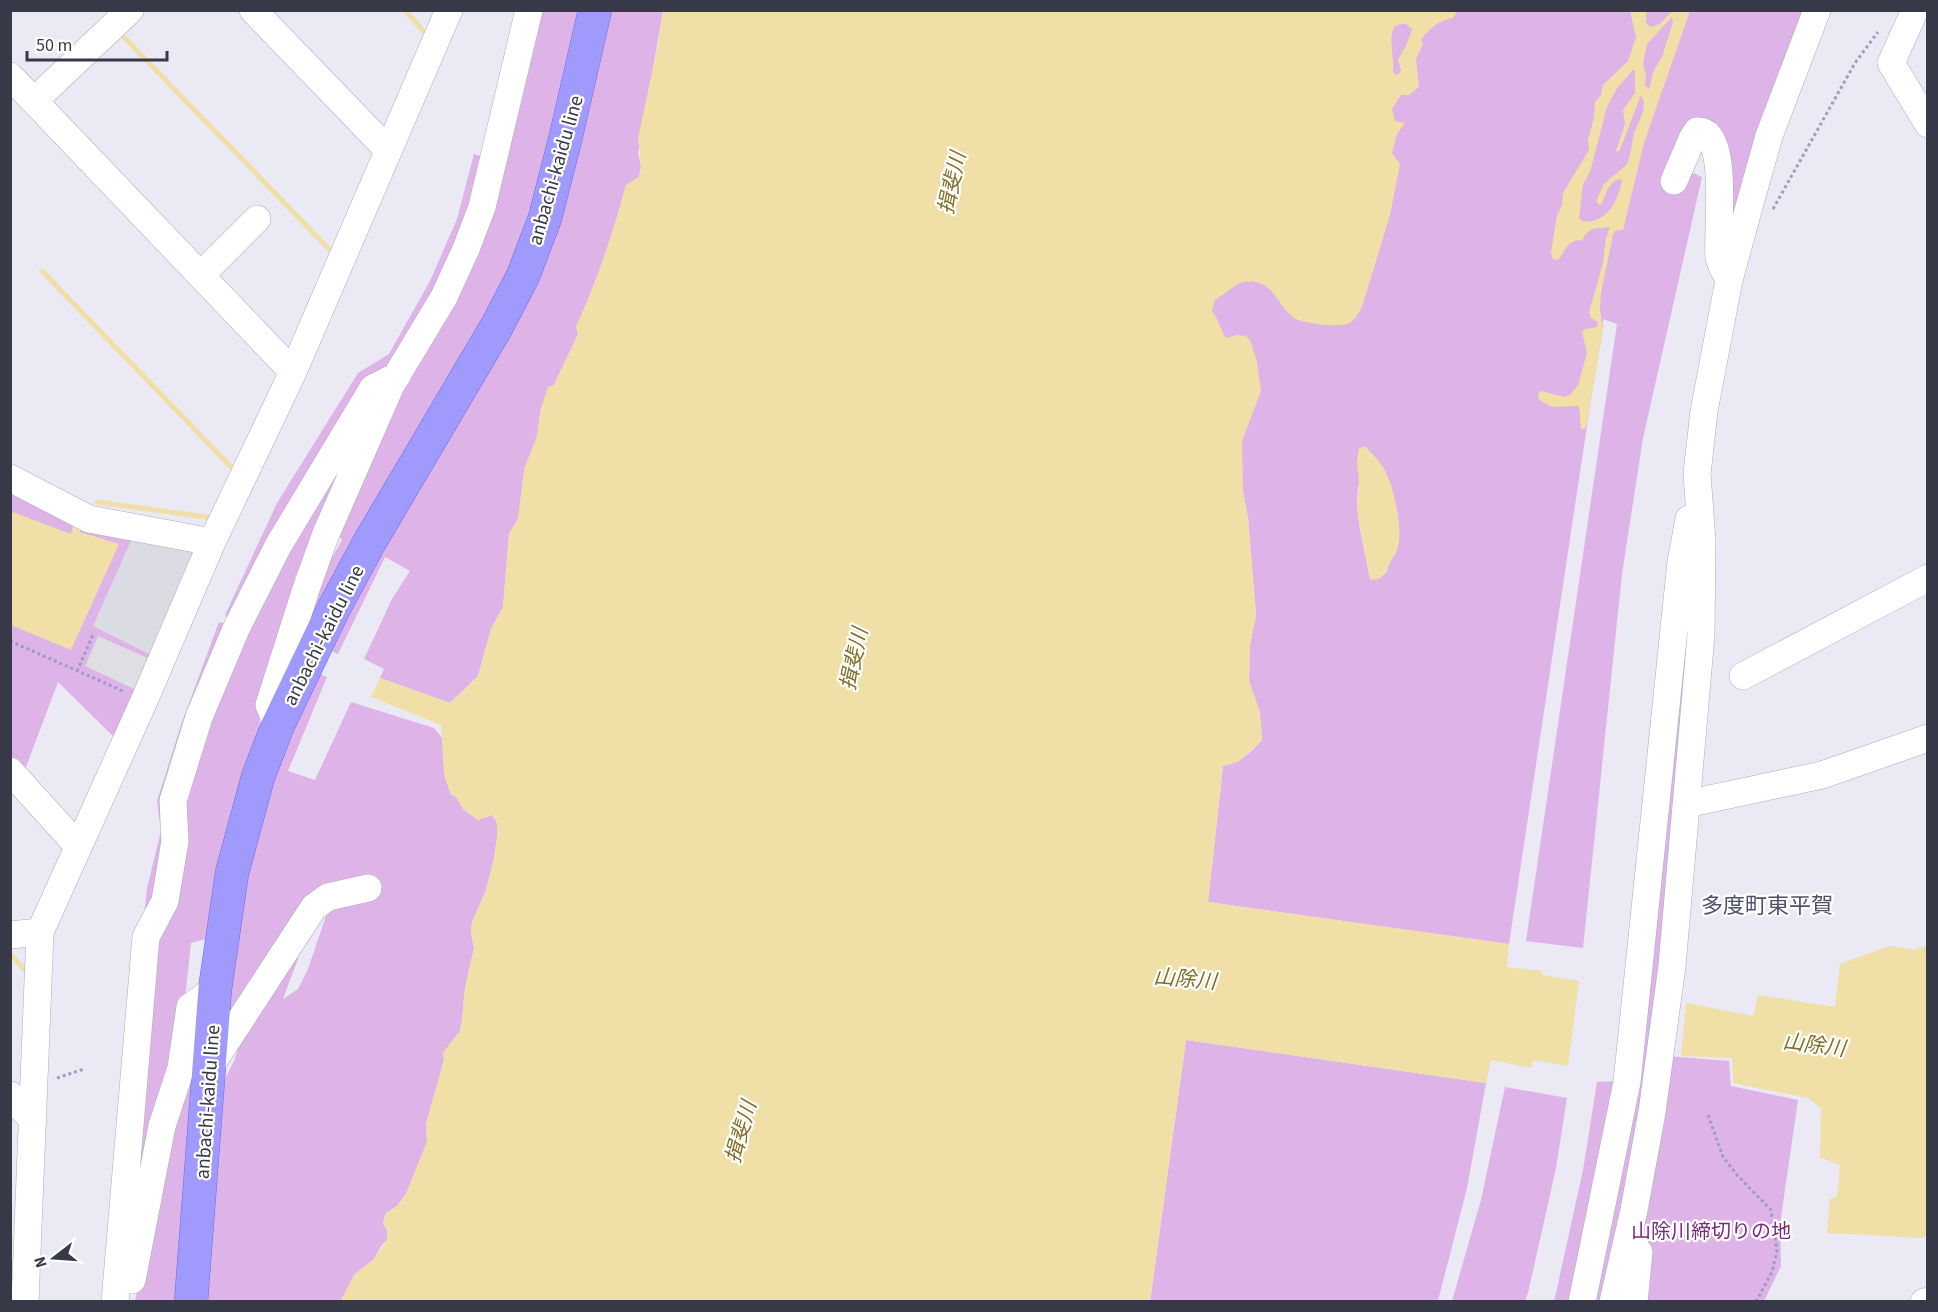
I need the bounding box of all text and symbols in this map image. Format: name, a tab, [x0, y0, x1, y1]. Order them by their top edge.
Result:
scale bar	[27, 24, 166, 62]
text: 50 m	[36, 33, 72, 58]
street label: anbachi-kaidu line	[521, 92, 591, 248]
water label: 揖斐川	[931, 147, 974, 217]
street label: anbachi-kaidu line	[276, 560, 371, 711]
water label: 揖斐川	[833, 623, 876, 693]
district label: 多度町東平賀	[1701, 890, 1833, 922]
water label: 山除川	[1152, 961, 1220, 997]
street label: anbachi-kaidu line	[189, 1024, 227, 1180]
water label: 山除川	[1781, 1026, 1849, 1064]
water label: 揖斐川	[718, 1096, 765, 1166]
park label: 山除川締切りの地	[1631, 1218, 1791, 1246]
north arrow	[24, 1228, 84, 1288]
text: N	[29, 1254, 53, 1270]

